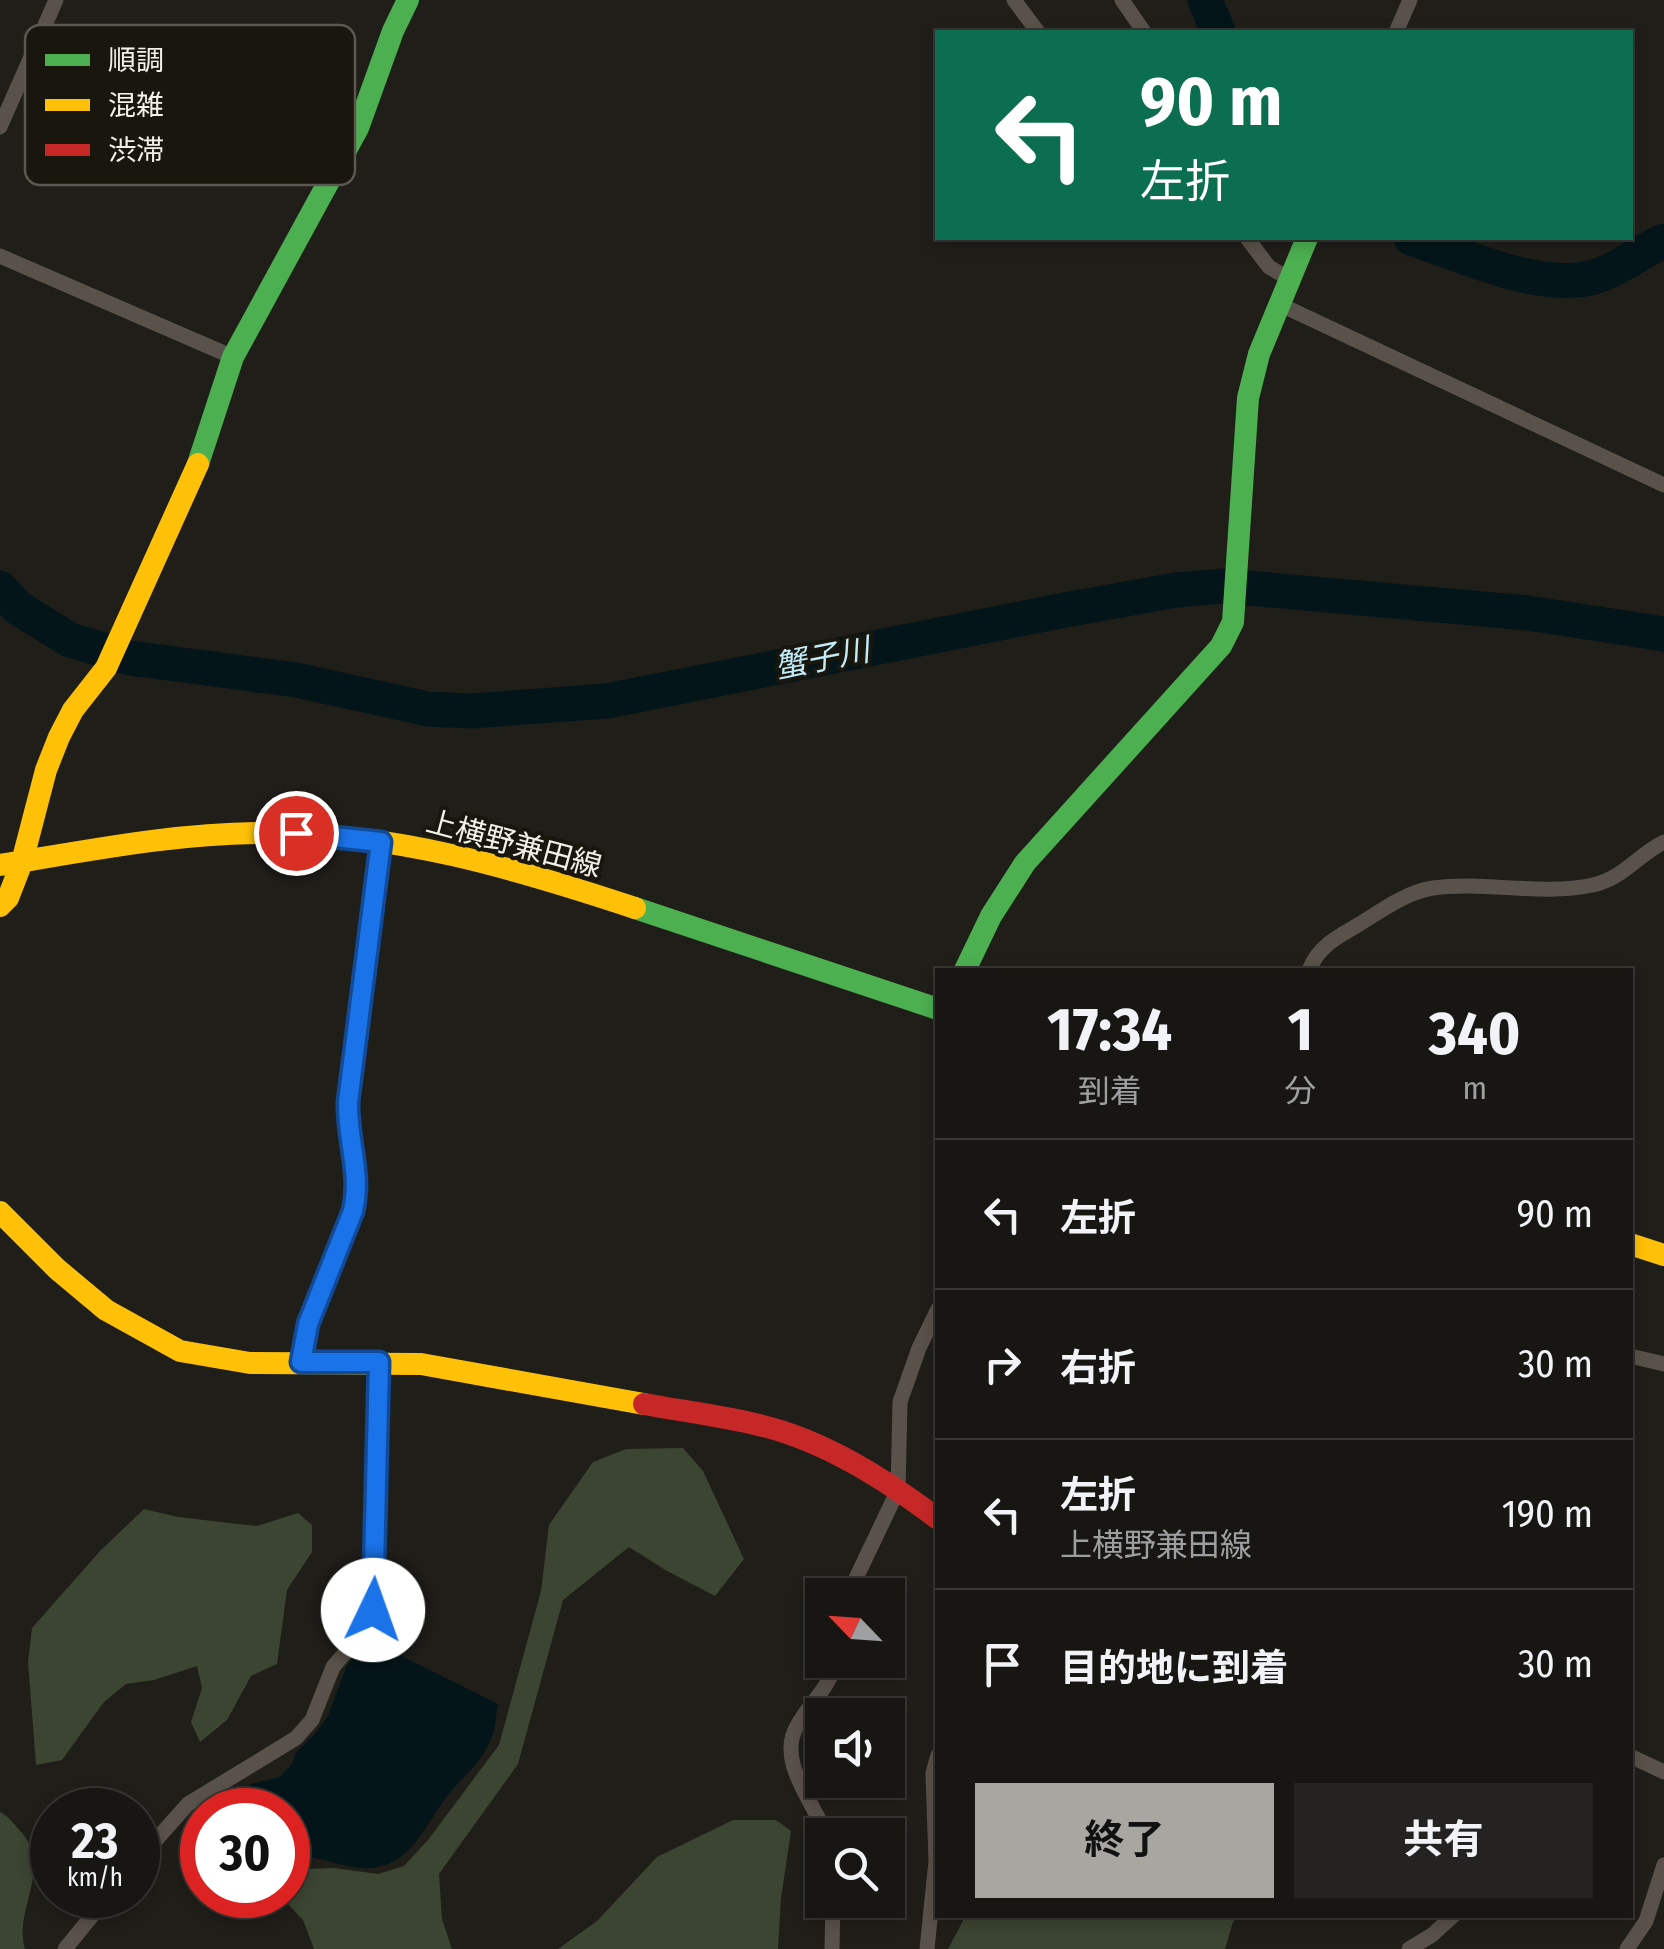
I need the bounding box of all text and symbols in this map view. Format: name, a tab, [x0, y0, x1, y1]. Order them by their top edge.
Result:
legend	[25, 25, 355, 185]
text: 順調	[108, 44, 164, 77]
text: 90 m	[1140, 60, 1282, 144]
icon: left	[975, 70, 1105, 200]
text: 混雑	[108, 89, 164, 122]
text: 渋滞	[108, 134, 164, 167]
text: 左折	[1140, 155, 1230, 209]
water label: 蟹子川	[771, 630, 876, 686]
pin	[254, 791, 339, 876]
street label: 上横野兼田線	[422, 803, 606, 885]
icon: arrive	[269, 806, 324, 861]
text: 17:34	[1047, 994, 1172, 1066]
text: 1	[1288, 994, 1313, 1066]
text: 340	[1429, 998, 1521, 1070]
text: m	[1462, 1069, 1487, 1107]
text: 到着	[1078, 1072, 1142, 1110]
text: 分	[1284, 1072, 1316, 1110]
icon: left	[975, 1187, 1030, 1242]
text: 90 m	[1517, 1191, 1593, 1237]
text: 左折	[1060, 1195, 1136, 1241]
icon: right	[975, 1337, 1030, 1392]
text: 30 m	[1518, 1341, 1593, 1387]
text: 右折	[1060, 1345, 1136, 1391]
text: 左折	[1060, 1472, 1136, 1518]
icon: left	[975, 1487, 1030, 1542]
text: 190 m	[1502, 1491, 1593, 1537]
text: 上横野兼田線	[1060, 1526, 1252, 1564]
position arrow	[321, 1558, 425, 1662]
north arrow	[805, 1578, 905, 1678]
map controls	[805, 1578, 905, 1918]
icon: arrive	[975, 1637, 1030, 1692]
text: 30 m	[1518, 1641, 1593, 1687]
text: 目的地に到着	[1060, 1645, 1288, 1691]
button: sound	[805, 1698, 905, 1798]
button: 終了	[975, 1783, 1274, 1898]
button: 共有	[1294, 1783, 1593, 1898]
speed limit sign: 30	[180, 1788, 310, 1918]
text: 23	[72, 1811, 118, 1871]
button: search	[805, 1818, 905, 1918]
text: km/h	[67, 1863, 123, 1893]

